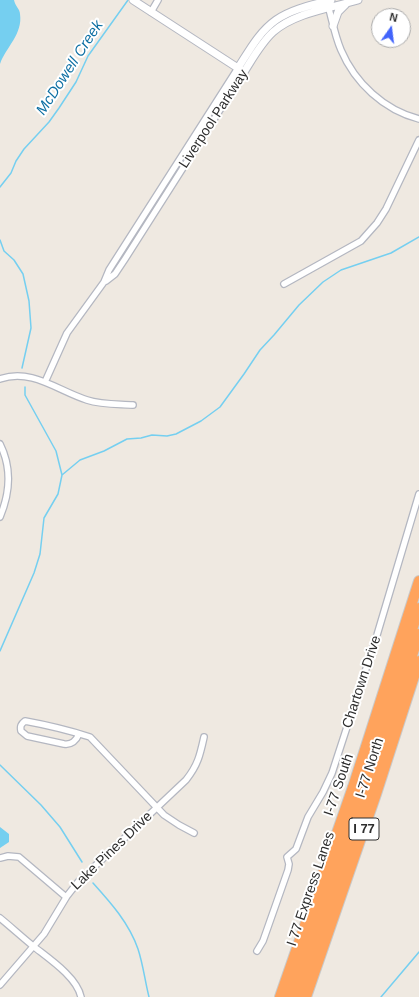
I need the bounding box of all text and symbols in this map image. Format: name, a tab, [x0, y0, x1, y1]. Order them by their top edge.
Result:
north arrow	[371, 8, 411, 48]
text: N	[388, 11, 399, 24]
water label: McDowell Creek	[33, 17, 107, 119]
street label: Liverpool Parkway	[176, 66, 252, 172]
street label: Chartown Drive	[339, 634, 385, 730]
street label: I-77 North	[352, 736, 388, 800]
street label: I-77 South	[321, 752, 357, 818]
street label: Lake Pines Drive	[68, 808, 156, 894]
road number: I 77	[349, 818, 379, 840]
street label: I 77 Express Lanes	[284, 830, 338, 948]

